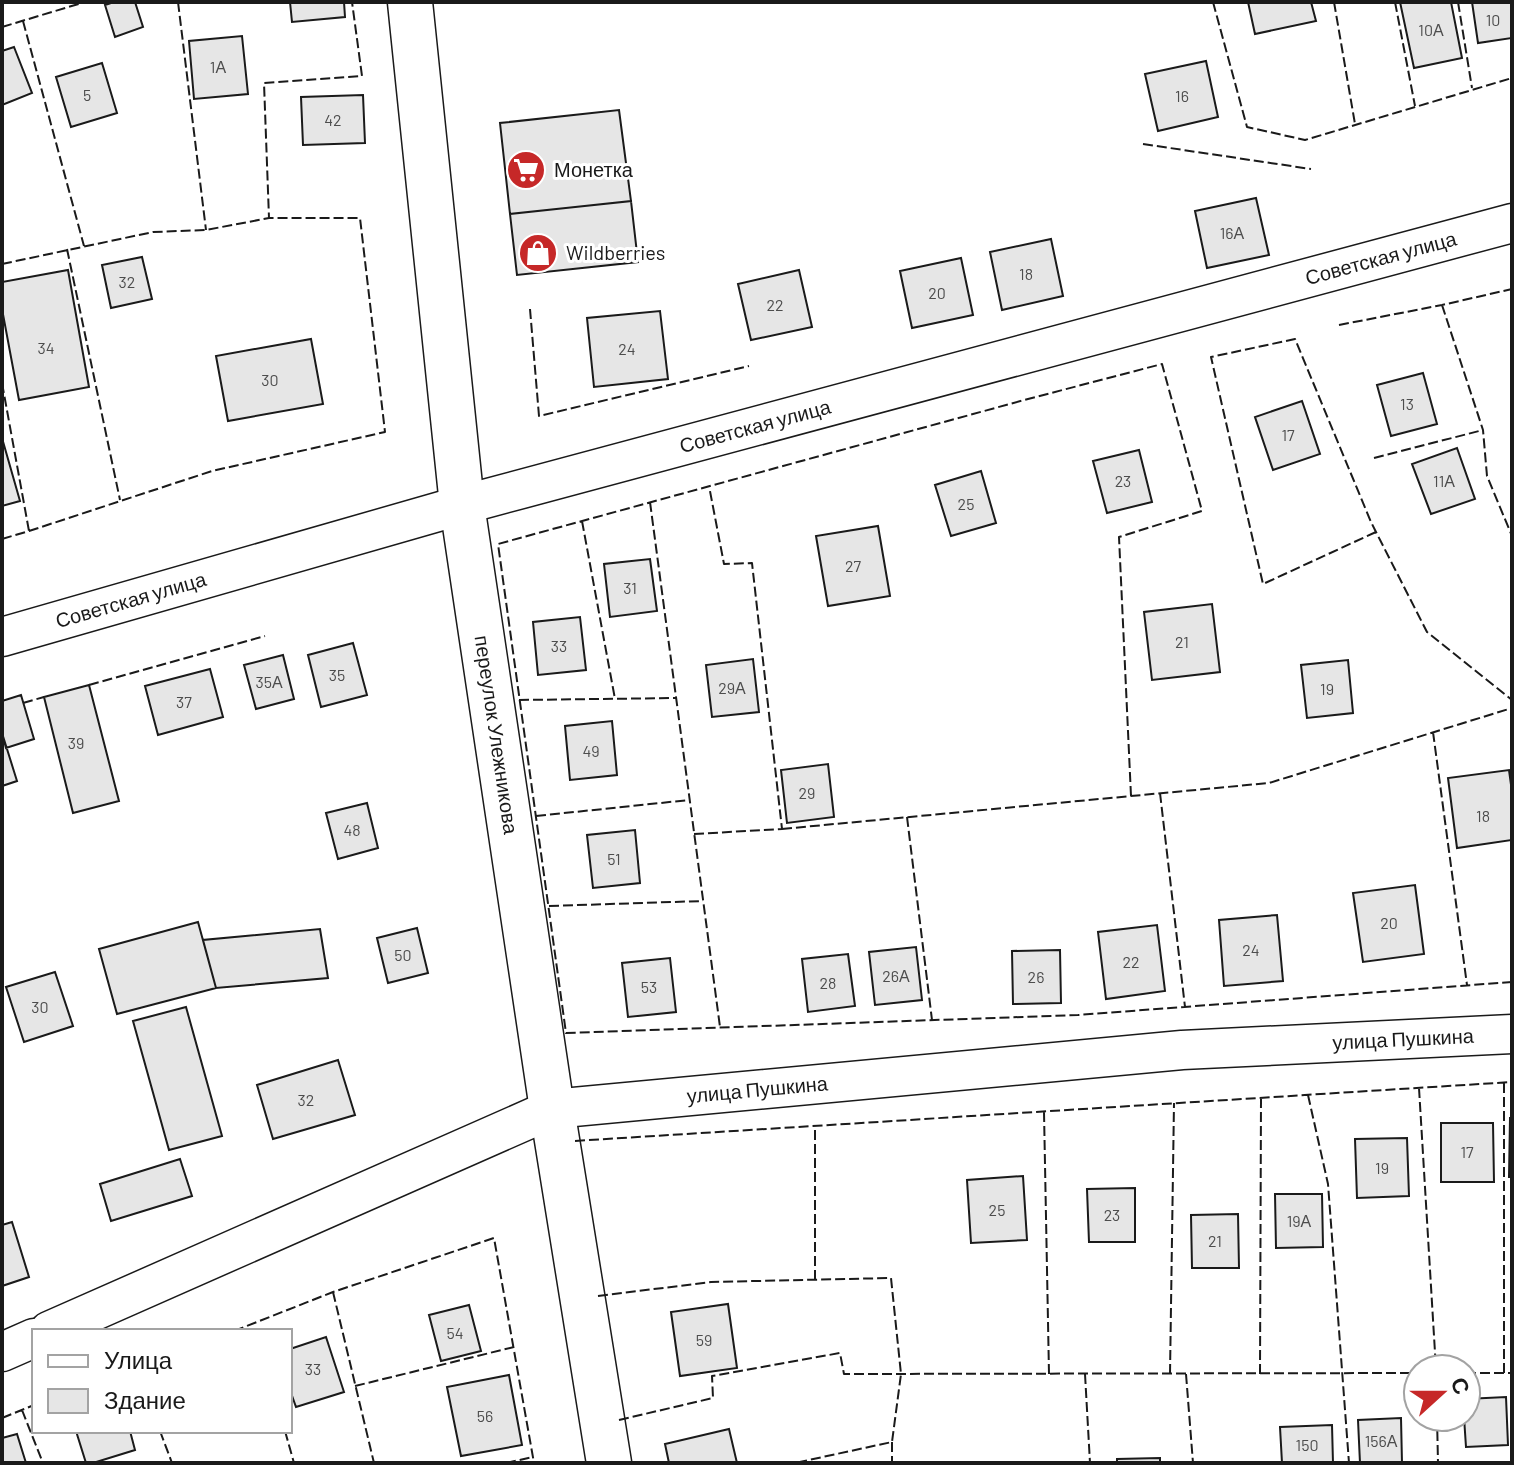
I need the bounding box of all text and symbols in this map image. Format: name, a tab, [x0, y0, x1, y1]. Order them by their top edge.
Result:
house number: 10	[1486, 10, 1500, 29]
house number: 10А	[1418, 20, 1444, 39]
house number: 1А	[210, 57, 226, 76]
house number: 5	[83, 85, 91, 104]
house number: 16	[1175, 86, 1189, 105]
house number: 42	[324, 110, 342, 129]
supermarket icon: Монетка	[505, 149, 547, 191]
place label: Монетка	[554, 157, 634, 181]
house number: 16А	[1220, 223, 1245, 242]
street label: Советская улица	[1302, 225, 1460, 289]
shop icon: Wildberries	[517, 232, 559, 274]
place label: Wildberries	[566, 240, 665, 264]
house number: 18	[1019, 264, 1033, 283]
house number: 32	[119, 272, 135, 291]
house number: 20	[928, 283, 946, 302]
house number: 22	[766, 295, 784, 314]
house number: 34	[37, 338, 55, 357]
house number: 24	[618, 339, 636, 358]
house number: 30	[261, 370, 279, 389]
street label: Советская улица	[677, 393, 834, 457]
house number: 13	[1400, 394, 1414, 413]
house number: 17	[1281, 425, 1295, 444]
house number: 23	[1115, 471, 1131, 490]
house number: 11А	[1433, 471, 1455, 490]
house number: 25	[958, 494, 974, 513]
house number: 27	[845, 556, 861, 575]
street label: Советская улица	[52, 566, 209, 632]
house number: 31	[623, 578, 637, 597]
house number: 21	[1175, 632, 1189, 651]
street label: переулок Улежникова	[471, 634, 524, 836]
house number: 33	[551, 636, 567, 655]
house number: 35	[329, 665, 345, 684]
house number: 35А	[255, 672, 283, 691]
house number: 29А	[718, 678, 746, 697]
house number: 19	[1320, 679, 1334, 698]
house number: 37	[176, 692, 192, 711]
house number: 39	[68, 733, 84, 752]
house number: 49	[582, 741, 600, 760]
house number: 29	[799, 783, 815, 802]
house number: 18	[1476, 806, 1490, 825]
house number: 48	[343, 820, 361, 839]
house number: 51	[607, 849, 621, 868]
house number: 20	[1380, 913, 1398, 932]
house number: 24	[1242, 940, 1260, 959]
house number: 50	[394, 945, 412, 964]
house number: 22	[1122, 952, 1140, 971]
house number: 26А	[882, 966, 910, 985]
house number: 26	[1028, 967, 1044, 986]
house number: 28	[820, 973, 836, 992]
house number: 53	[641, 977, 657, 996]
house number: 30	[31, 997, 49, 1016]
street label: улица Пушкина	[1332, 1023, 1475, 1054]
street label: улица Пушкина	[686, 1070, 830, 1107]
house number: 32	[298, 1090, 314, 1109]
house number: 17	[1460, 1142, 1474, 1161]
house number: 19	[1375, 1158, 1389, 1177]
house number: 25	[989, 1200, 1005, 1219]
house number: 23	[1104, 1205, 1120, 1224]
house number: 19А	[1287, 1211, 1312, 1230]
house number: 21	[1208, 1231, 1222, 1250]
house number: 54	[446, 1323, 464, 1342]
legend	[32, 1329, 292, 1433]
house number: 59	[696, 1330, 712, 1349]
text: Улица	[104, 1345, 173, 1374]
north arrow	[1402, 1353, 1482, 1433]
house number: 33	[305, 1359, 321, 1378]
text: С	[1447, 1373, 1477, 1398]
text: Здание	[104, 1385, 186, 1414]
house number: 56	[477, 1406, 493, 1425]
house number: 156А	[1365, 1431, 1398, 1450]
house number: 150	[1296, 1435, 1318, 1454]

